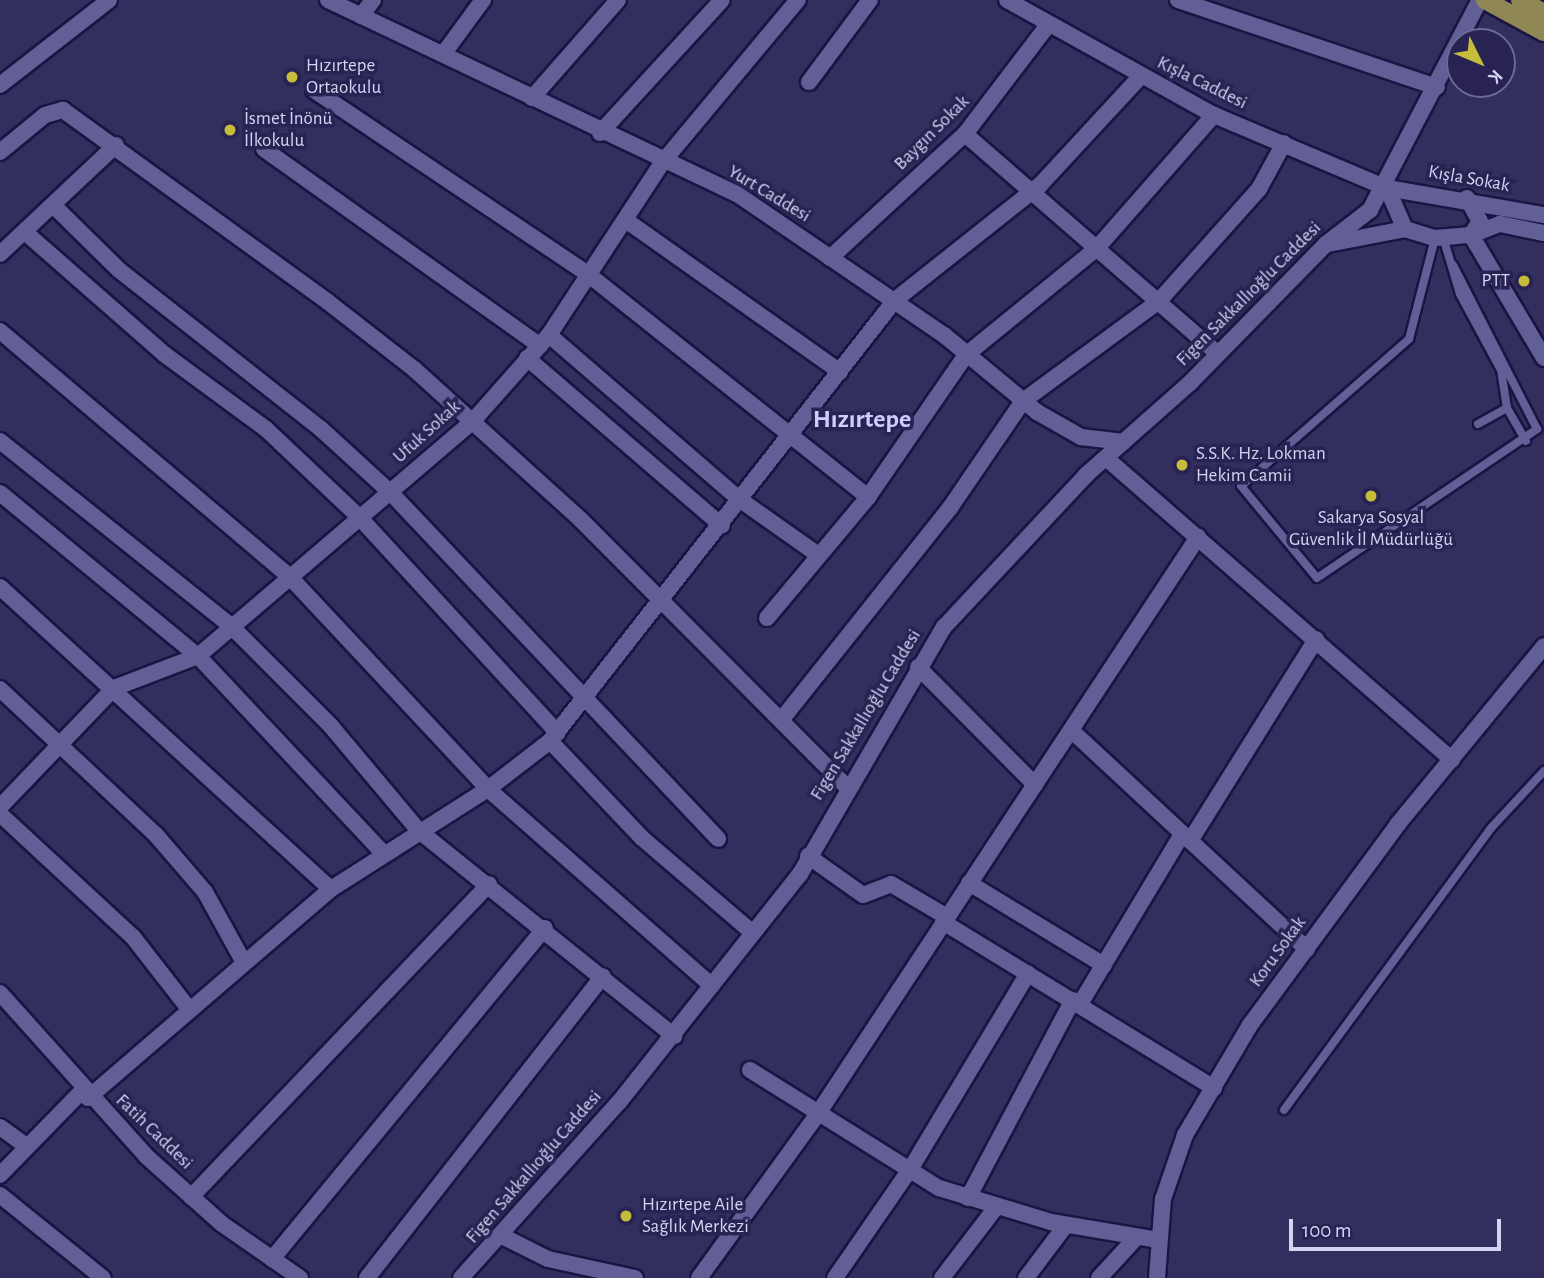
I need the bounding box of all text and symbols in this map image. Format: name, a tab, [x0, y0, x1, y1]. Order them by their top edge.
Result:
north arrow	[1446, 28, 1516, 98]
street label: Kışla Caddesi	[1153, 51, 1251, 115]
place label: Hızırtepe Ortaokulu	[306, 55, 381, 99]
text: K	[1485, 66, 1506, 87]
marker: Hızırtepe Ortaokulu	[284, 69, 300, 85]
street label: Baygın Sokak	[890, 91, 974, 175]
place label: İsmet İnönü İlkokulu	[244, 108, 332, 152]
marker: İsmet İnönü İlkokulu	[222, 122, 238, 138]
street label: Yurt Caddesi	[724, 160, 814, 228]
street label: Kışla Sokak	[1427, 161, 1511, 197]
street label: Figen Sakkallıoğlu Caddesi	[1172, 217, 1326, 371]
place label: PTT	[1482, 270, 1510, 292]
marker: PTT	[1516, 273, 1532, 289]
street label: Ufuk Sokak	[389, 396, 465, 468]
district label: Hızırtepe	[813, 404, 911, 436]
place label: S.S.K. Hz. Lokman Hekim Camii	[1196, 443, 1326, 487]
marker: S.S.K. Hz. Lokman Hekim Camii	[1174, 457, 1190, 473]
marker: Sakarya Sosyal Güvenlik İl Müdürlüğü	[1363, 488, 1379, 504]
place label: Sakarya Sosyal Güvenlik İl Müdürlüğü	[1289, 507, 1453, 551]
street label: Figen Sakkallıoğlu Caddesi	[806, 625, 926, 805]
street label: Koru Sokak	[1245, 912, 1311, 992]
street label: Figen Sakkallıoğlu Caddesi	[461, 1086, 607, 1248]
street label: Fatih Caddesi	[111, 1089, 197, 1175]
place label: Hızırtepe Aile Sağlık Merkezi	[642, 1194, 749, 1238]
scale bar	[1292, 1204, 1504, 1248]
marker: Hızırtepe Aile Sağlık Merkezi	[616, 1206, 636, 1226]
text: 100 m	[1302, 1220, 1352, 1241]

